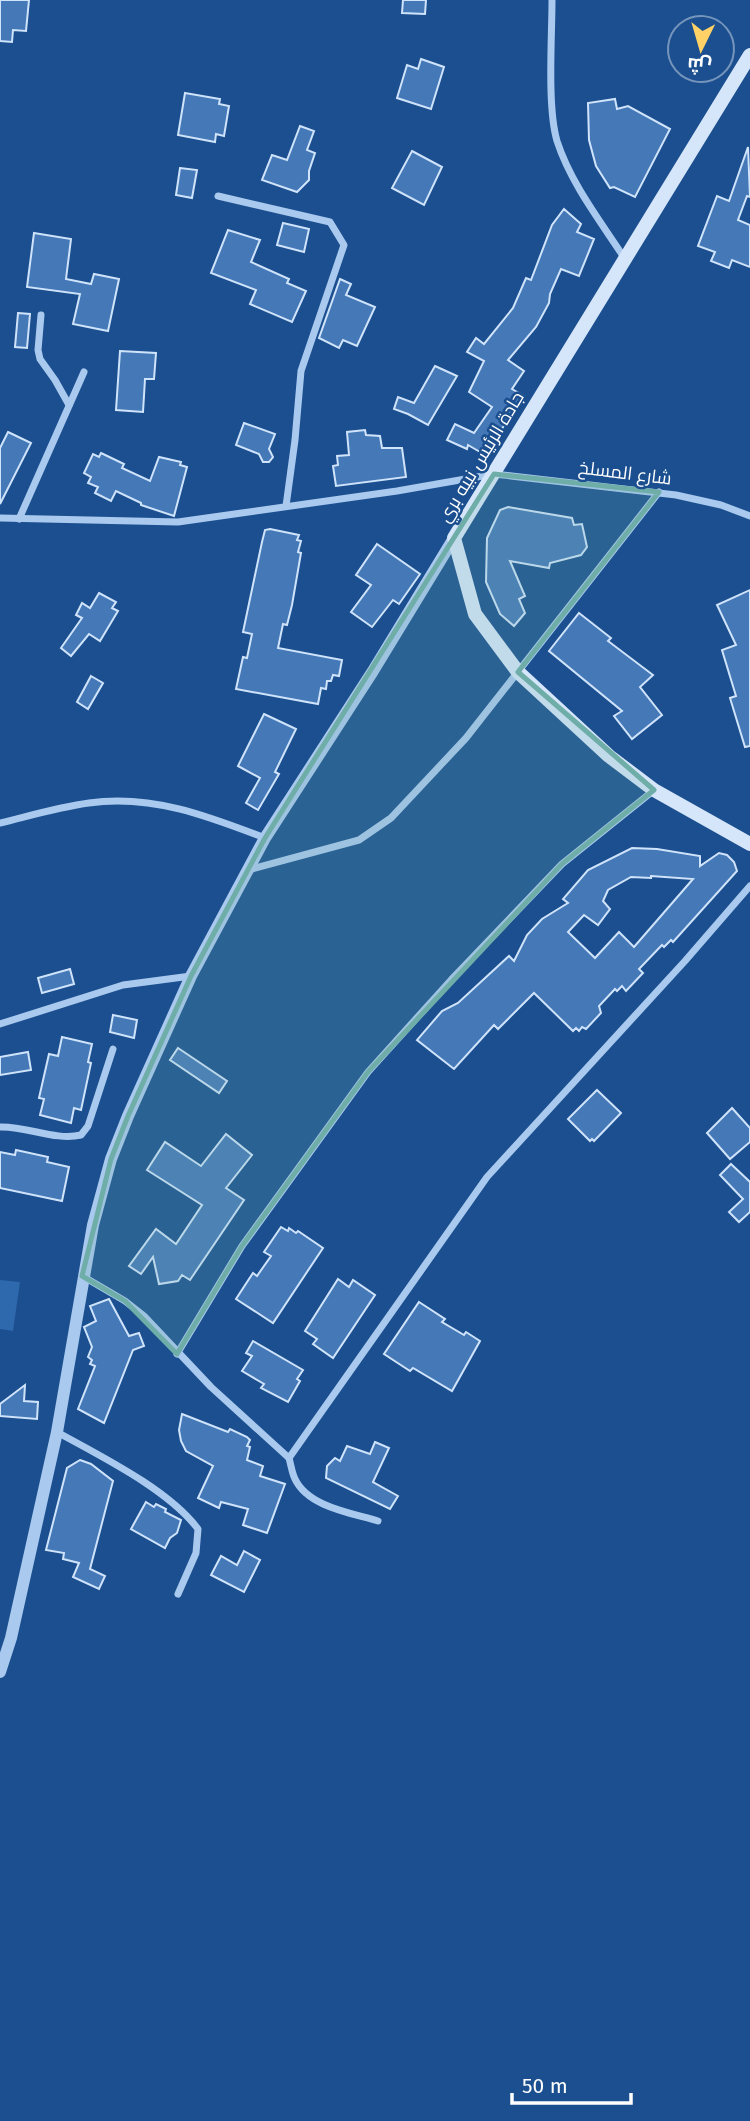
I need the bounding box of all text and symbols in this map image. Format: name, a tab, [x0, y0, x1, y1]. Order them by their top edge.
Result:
north arrow	[666, 14, 736, 84]
text: ش	[686, 53, 713, 78]
street label: جادة الرئيس نبيه بري	[433, 388, 531, 528]
street label: شارع المسلخ	[577, 456, 673, 491]
scale bar	[512, 2062, 631, 2106]
text: 50 m	[522, 2073, 568, 2099]

